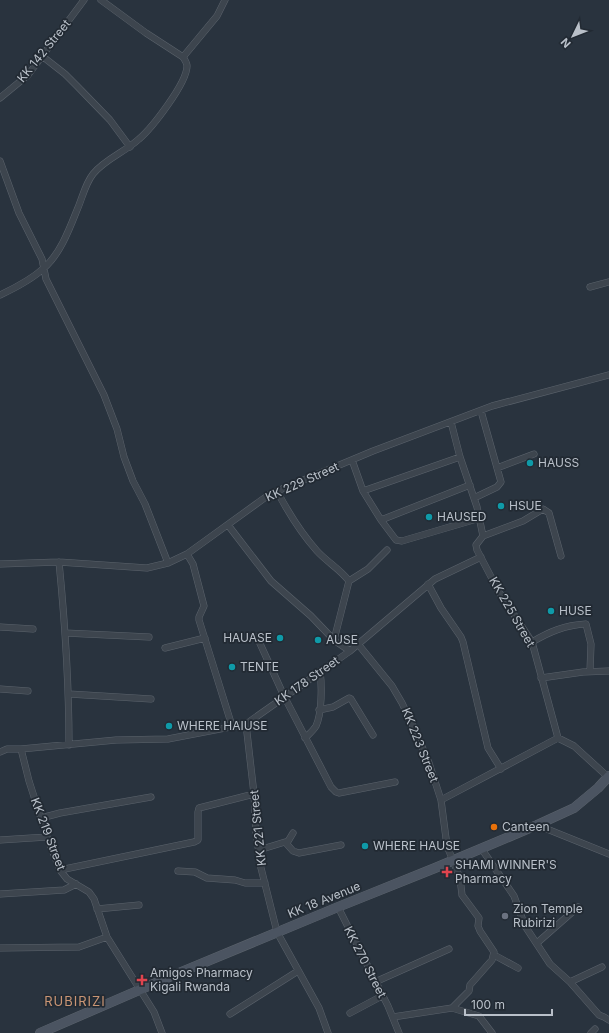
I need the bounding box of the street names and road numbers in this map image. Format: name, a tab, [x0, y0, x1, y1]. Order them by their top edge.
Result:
street label: KK 142 Street	[14, 16, 74, 85]
street label: KK 229 Street	[263, 459, 341, 504]
street label: KK 225 Street	[486, 574, 539, 650]
street label: KK 178 Street	[271, 653, 342, 708]
street label: KK 223 Street	[399, 705, 442, 784]
street label: KK 221 Street	[246, 789, 269, 867]
street label: KK 219 Street	[28, 795, 69, 872]
street label: KK 18 Avenue	[285, 878, 362, 921]
street label: KK 270 Street	[341, 924, 390, 1000]

